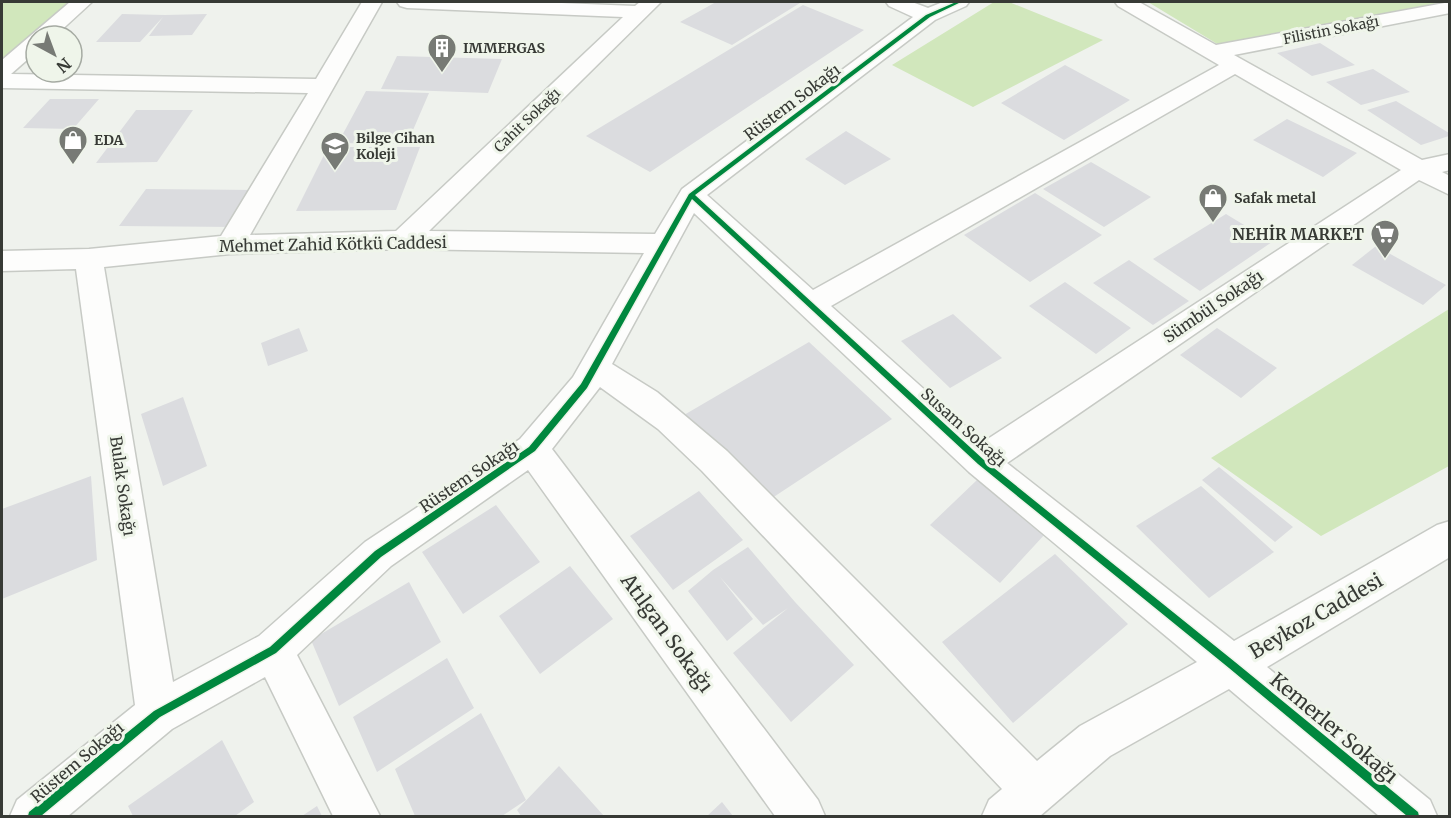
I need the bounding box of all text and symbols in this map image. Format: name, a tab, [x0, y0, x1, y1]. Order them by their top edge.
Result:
street label: Filistin Sokağı	[1282, 12, 1381, 48]
north arrow	[24, 24, 84, 84]
building icon: IMMERGAS	[426, 32, 458, 74]
place label: IMMERGAS	[463, 39, 546, 57]
text: N	[52, 54, 75, 77]
street label: Rüstem Sokağı	[740, 59, 844, 145]
street label: Cahit Sokağı	[490, 84, 564, 156]
shop icon: EDA	[57, 124, 89, 166]
place label: Bilge Cihan Koleji	[356, 129, 435, 163]
school or university icon: Bilge Cihan Koleji	[319, 130, 351, 172]
place label: EDA	[94, 131, 124, 149]
shop icon: Safak metal	[1197, 182, 1229, 224]
place label: Safak metal	[1234, 189, 1316, 207]
supermarket icon: NEHİR MARKET	[1369, 218, 1401, 260]
place label: NEHİR MARKET	[1232, 224, 1365, 244]
street label: Mehmet Zahid Kötkü Caddesi	[219, 232, 447, 256]
street label: Sümbül Sokağı	[1159, 265, 1267, 347]
street label: Susam Sokağı	[917, 383, 1011, 471]
street label: Bulak Sokağı	[106, 435, 140, 537]
street label: Rüstem Sokağı	[416, 435, 522, 517]
street label: Beykoz Caddesi	[1245, 567, 1387, 664]
street label: Atılgan Sokağı	[615, 568, 719, 697]
street label: Kemerler Sokağı	[1265, 667, 1403, 788]
street label: Rüstem Sokağı	[26, 717, 128, 807]

